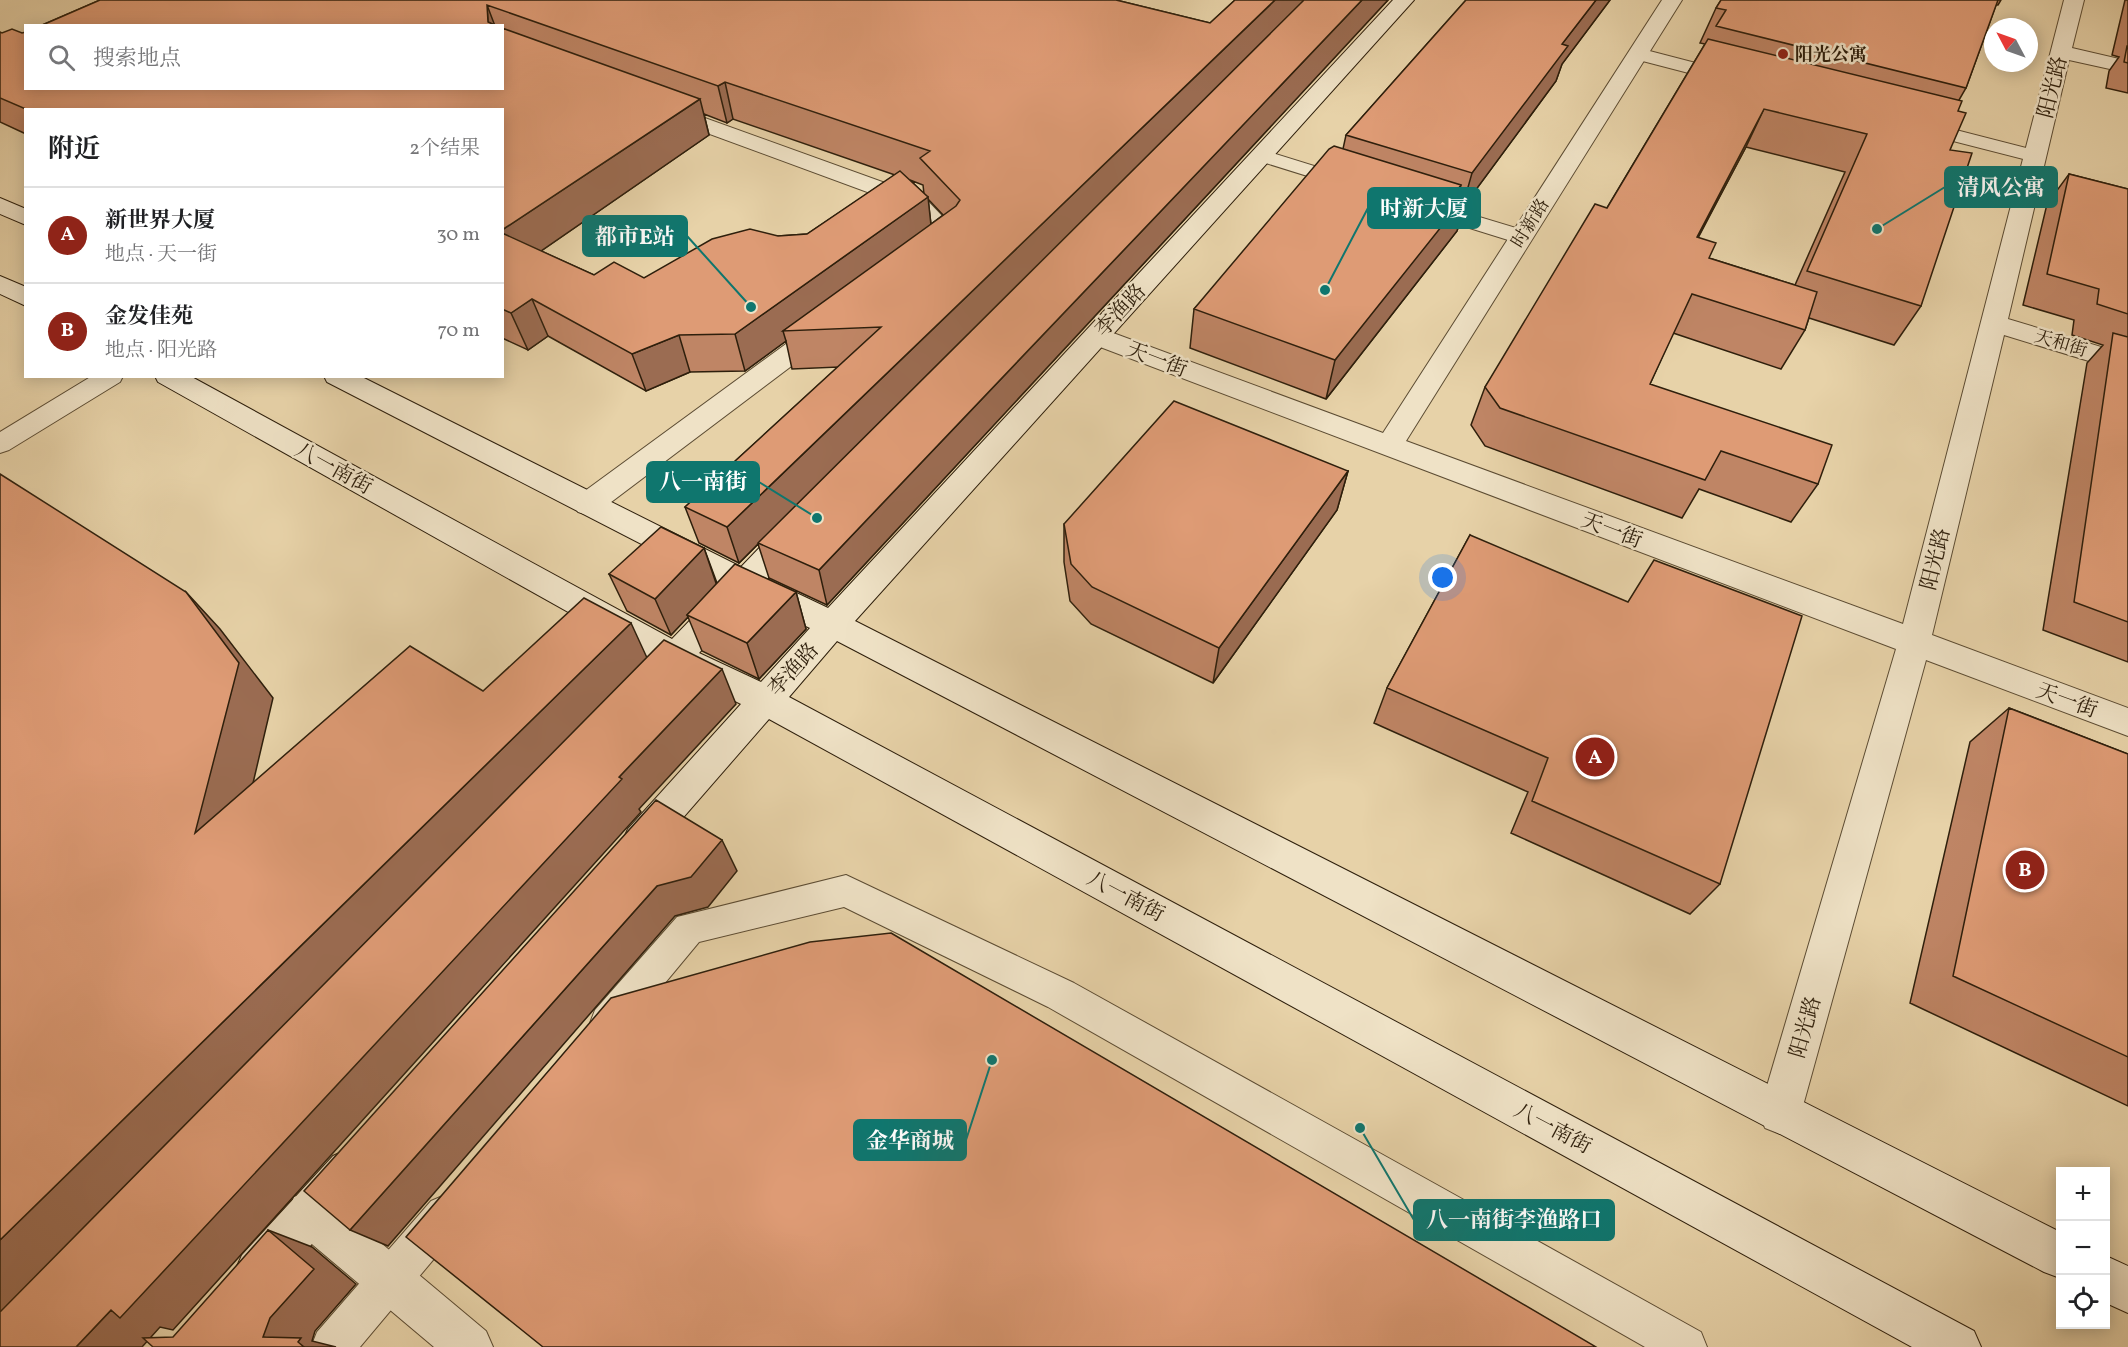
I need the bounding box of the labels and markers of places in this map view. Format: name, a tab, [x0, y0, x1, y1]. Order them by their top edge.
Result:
place label: 阳光公寓	[1795, 43, 1867, 68]
marker: 阳光公寓	[1776, 47, 1790, 61]
callout: 清风公寓	[1945, 167, 2057, 207]
callout: 时新大厦	[1368, 188, 1480, 228]
callout: 都市E站	[583, 216, 687, 256]
callout: 八一南街	[647, 462, 759, 502]
pin: A	[1576, 734, 1614, 780]
pin: B	[2006, 848, 2044, 892]
callout: 金华商城	[854, 1120, 966, 1160]
callout: 八一南街李渔路口	[1414, 1200, 1614, 1240]

